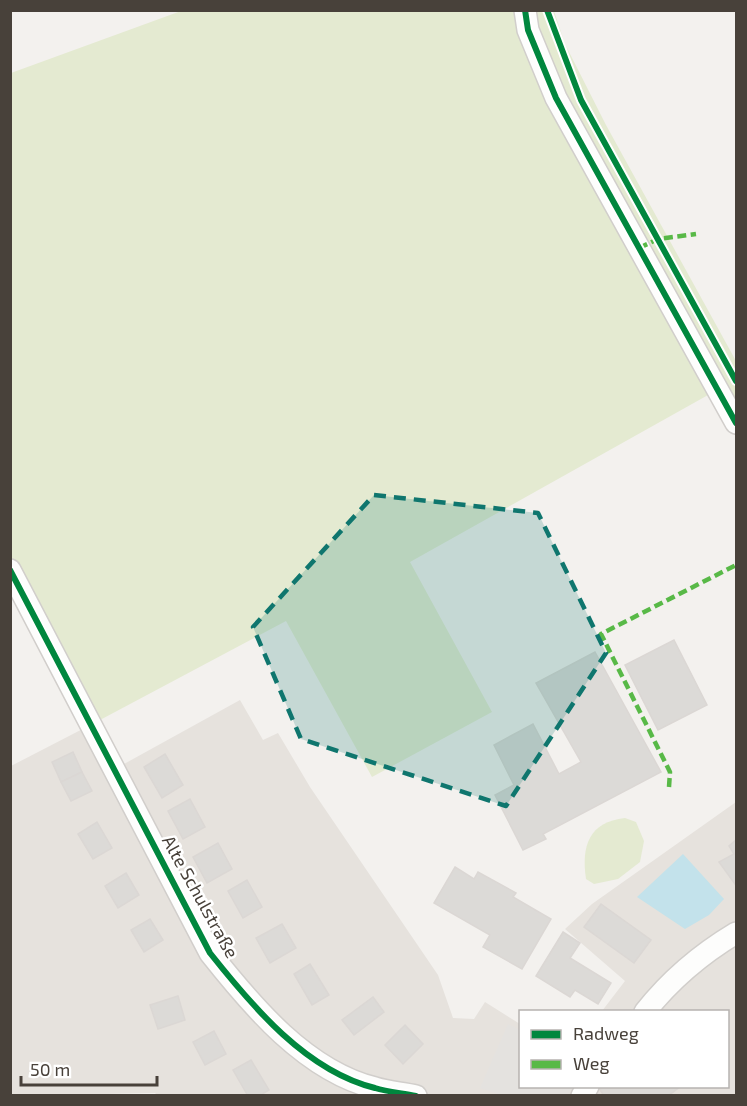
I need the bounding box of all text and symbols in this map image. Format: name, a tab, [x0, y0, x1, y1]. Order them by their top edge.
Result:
street label: Alte Schulstraße	[158, 831, 244, 962]
legend	[519, 1010, 729, 1088]
text: Radweg	[573, 1022, 639, 1044]
scale bar	[21, 1049, 158, 1087]
text: Weg	[573, 1052, 609, 1074]
text: 50 m	[30, 1058, 70, 1080]

